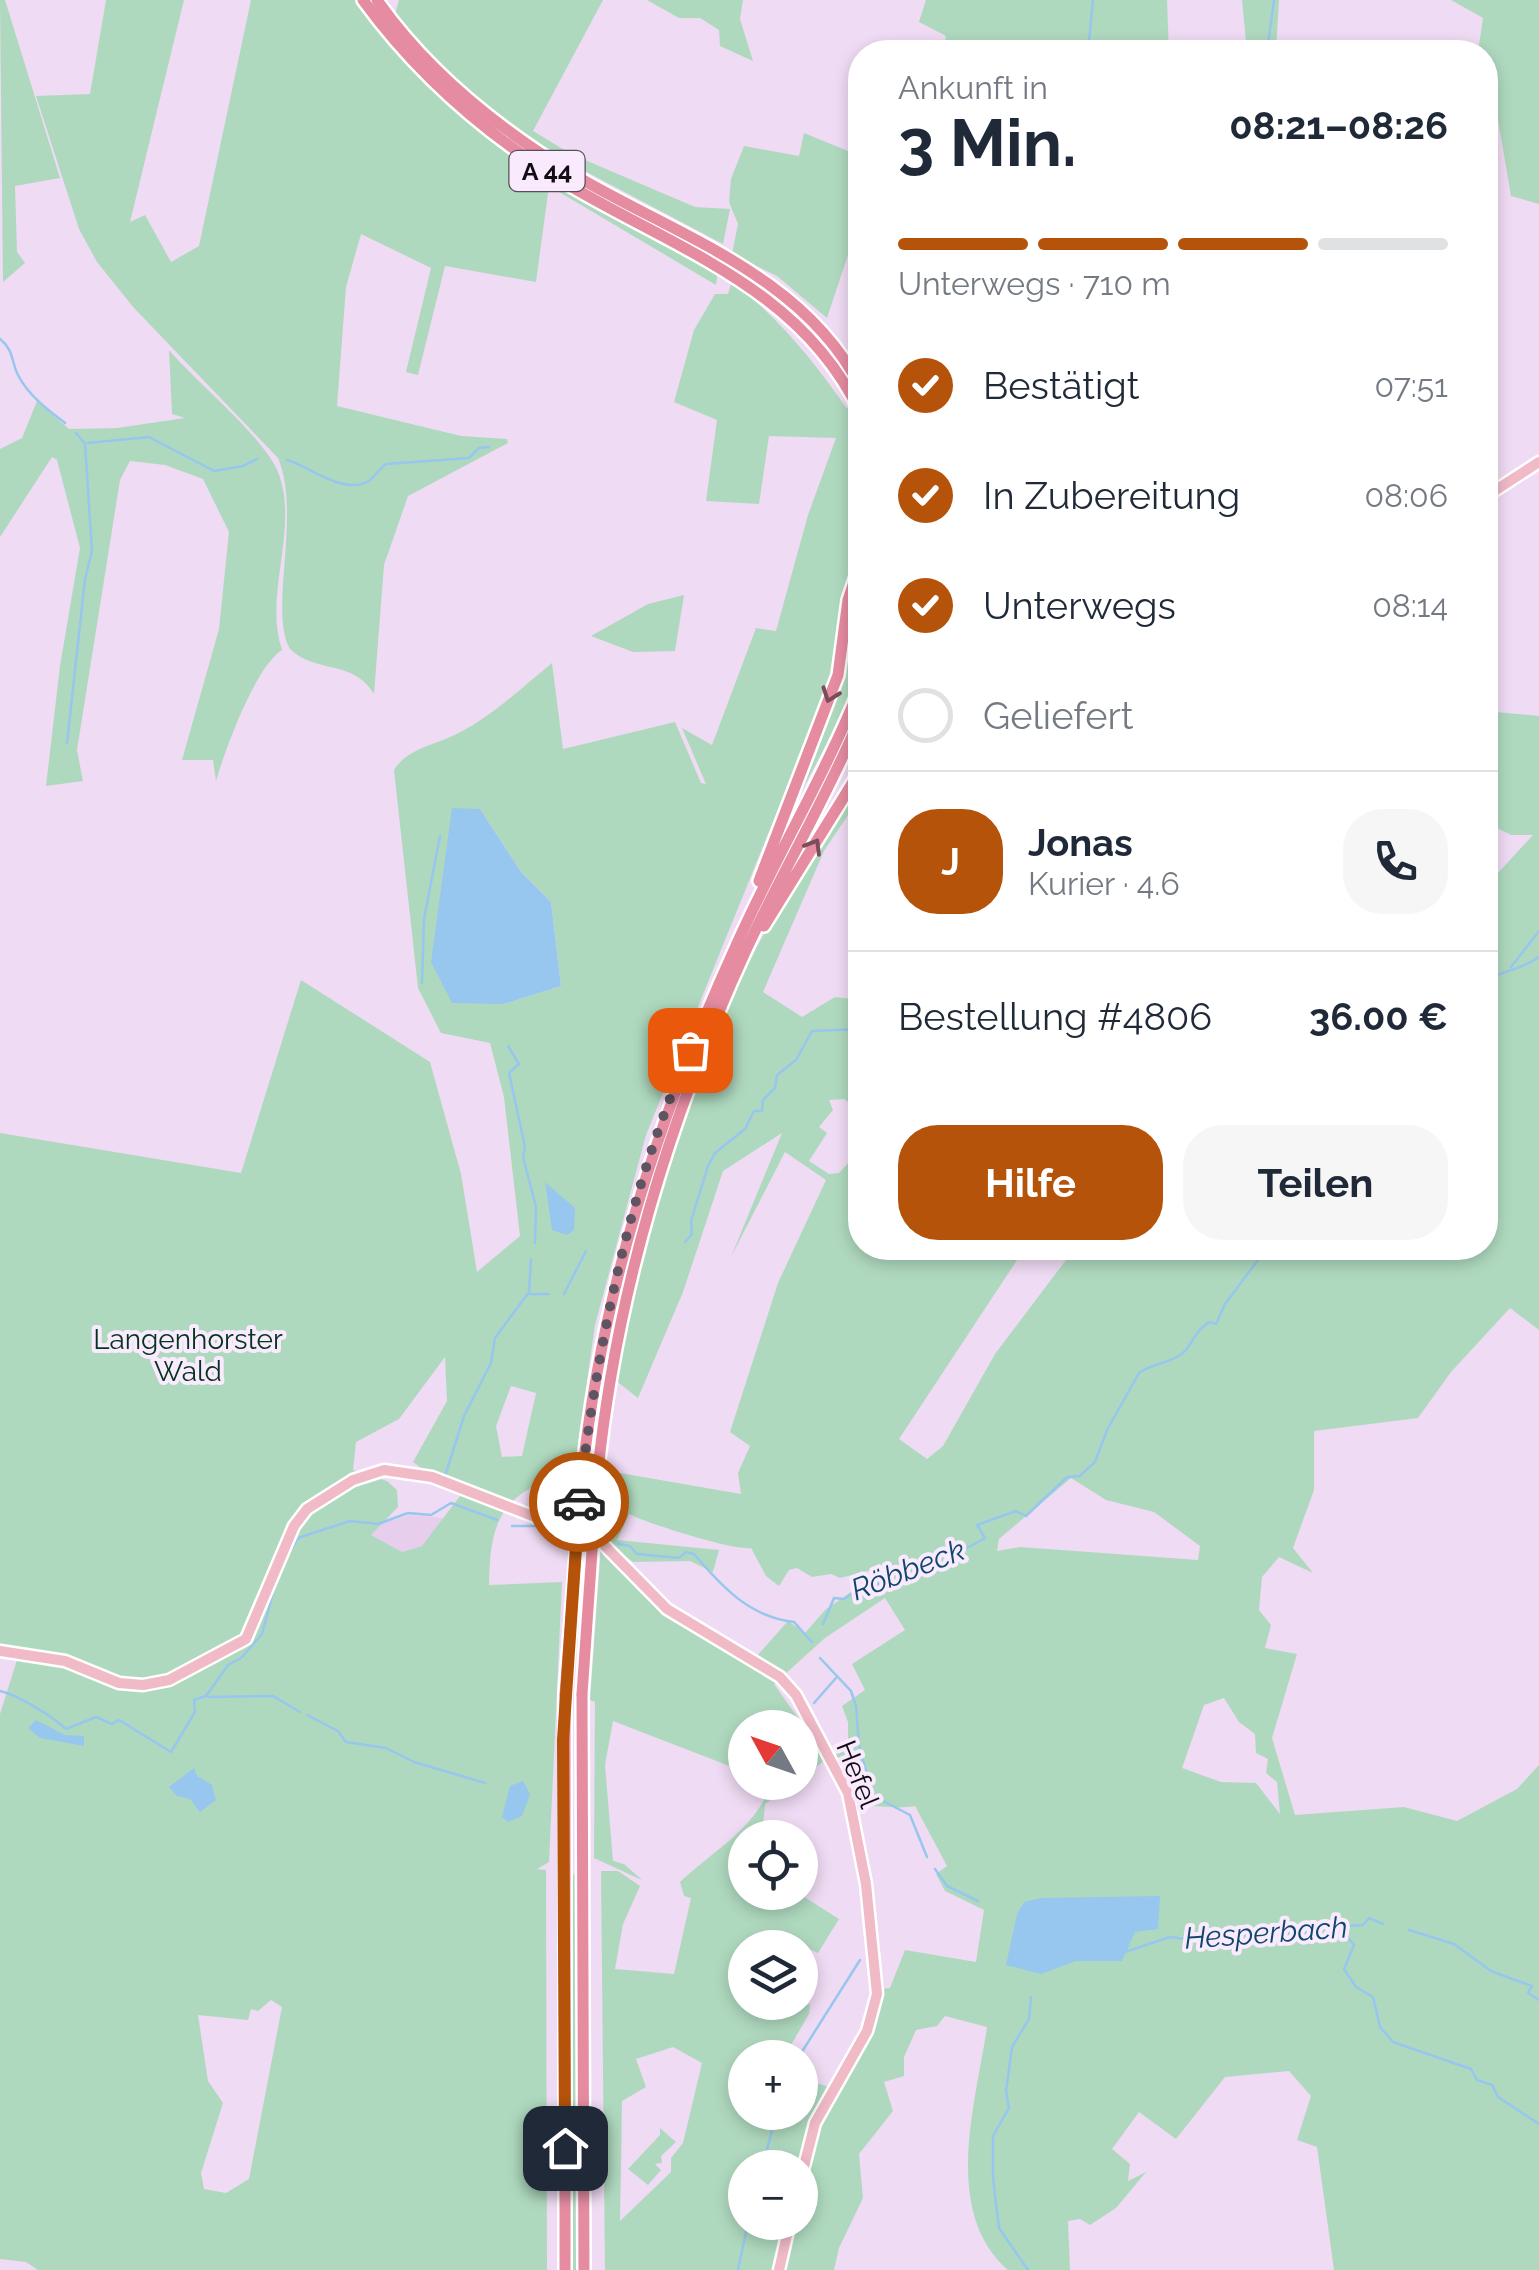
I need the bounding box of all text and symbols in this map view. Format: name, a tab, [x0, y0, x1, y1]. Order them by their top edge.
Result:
text: Ankunft in	[898, 69, 1048, 106]
text: 08:21–08:26	[1229, 103, 1448, 148]
text: 3 Min.	[898, 105, 1077, 181]
road number: A 44	[510, 151, 584, 191]
text: Unterwegs · 710 m	[898, 265, 1171, 302]
icon: check	[898, 358, 953, 413]
text: Bestätigt	[983, 363, 1140, 408]
text: 07:51	[1374, 367, 1448, 404]
icon: check	[898, 468, 953, 523]
text: In Zubereitung	[983, 473, 1240, 518]
text: 08:06	[1365, 477, 1448, 514]
icon: check	[898, 578, 953, 633]
text: Unterwegs	[983, 583, 1176, 628]
text: 08:14	[1372, 587, 1448, 624]
one-way arrow	[821, 685, 842, 702]
text: Geliefert	[983, 693, 1134, 738]
button: phone	[1343, 809, 1448, 914]
text: Jonas	[1028, 820, 1133, 865]
one-way arrow	[802, 839, 821, 857]
text: J	[941, 839, 960, 884]
text: Kurier · 4.6	[1028, 865, 1180, 902]
text: Bestellung #4806	[898, 994, 1212, 1039]
text: 36.00 €	[1309, 994, 1448, 1039]
pin	[648, 1008, 733, 1093]
icon: bag	[663, 1023, 718, 1078]
button: Hilfe	[898, 1125, 1163, 1240]
button: Teilen	[1183, 1125, 1448, 1240]
park label: Langenhorster Wald	[93, 1323, 283, 1388]
courier	[529, 1452, 629, 1552]
icon: car	[552, 1475, 607, 1530]
water label: Röbbeck	[846, 1532, 970, 1607]
north arrow	[728, 1710, 818, 1800]
map controls	[728, 1710, 818, 2240]
street label: Hefel	[829, 1736, 886, 1813]
button: locate	[728, 1820, 818, 1910]
water label: Hesperbach	[1183, 1909, 1349, 1956]
button: layers	[728, 1930, 818, 2020]
button: +	[728, 2040, 818, 2130]
pin	[523, 2106, 608, 2191]
icon: home	[538, 2121, 593, 2176]
button: −	[728, 2150, 818, 2240]

